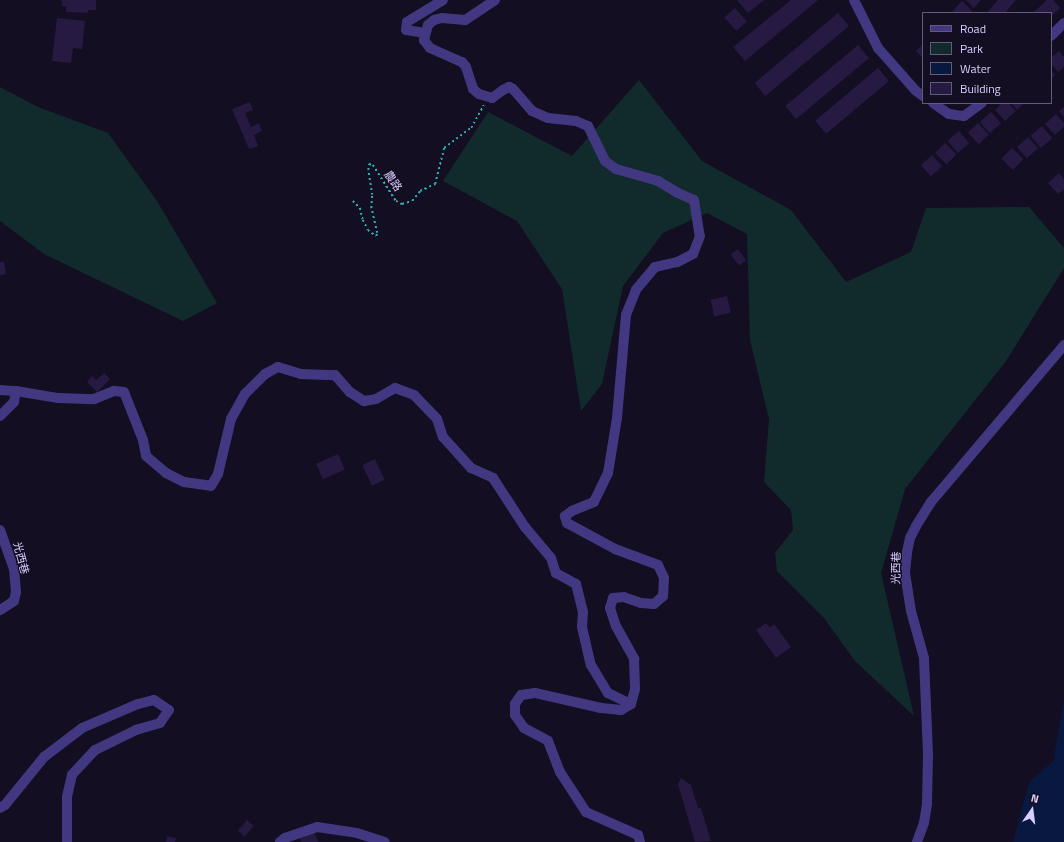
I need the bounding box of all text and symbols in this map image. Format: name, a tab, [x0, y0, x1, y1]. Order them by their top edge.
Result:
legend	[922, 12, 1052, 104]
text: Road	[960, 19, 986, 38]
text: Park	[960, 39, 983, 58]
text: Water	[960, 59, 991, 78]
text: Building	[960, 79, 1001, 98]
street label: 農路	[381, 168, 405, 194]
street label: 光西巷	[10, 540, 32, 576]
street label: 光西巷	[889, 551, 903, 585]
north arrow	[1012, 790, 1052, 830]
text: N	[1029, 790, 1041, 807]

